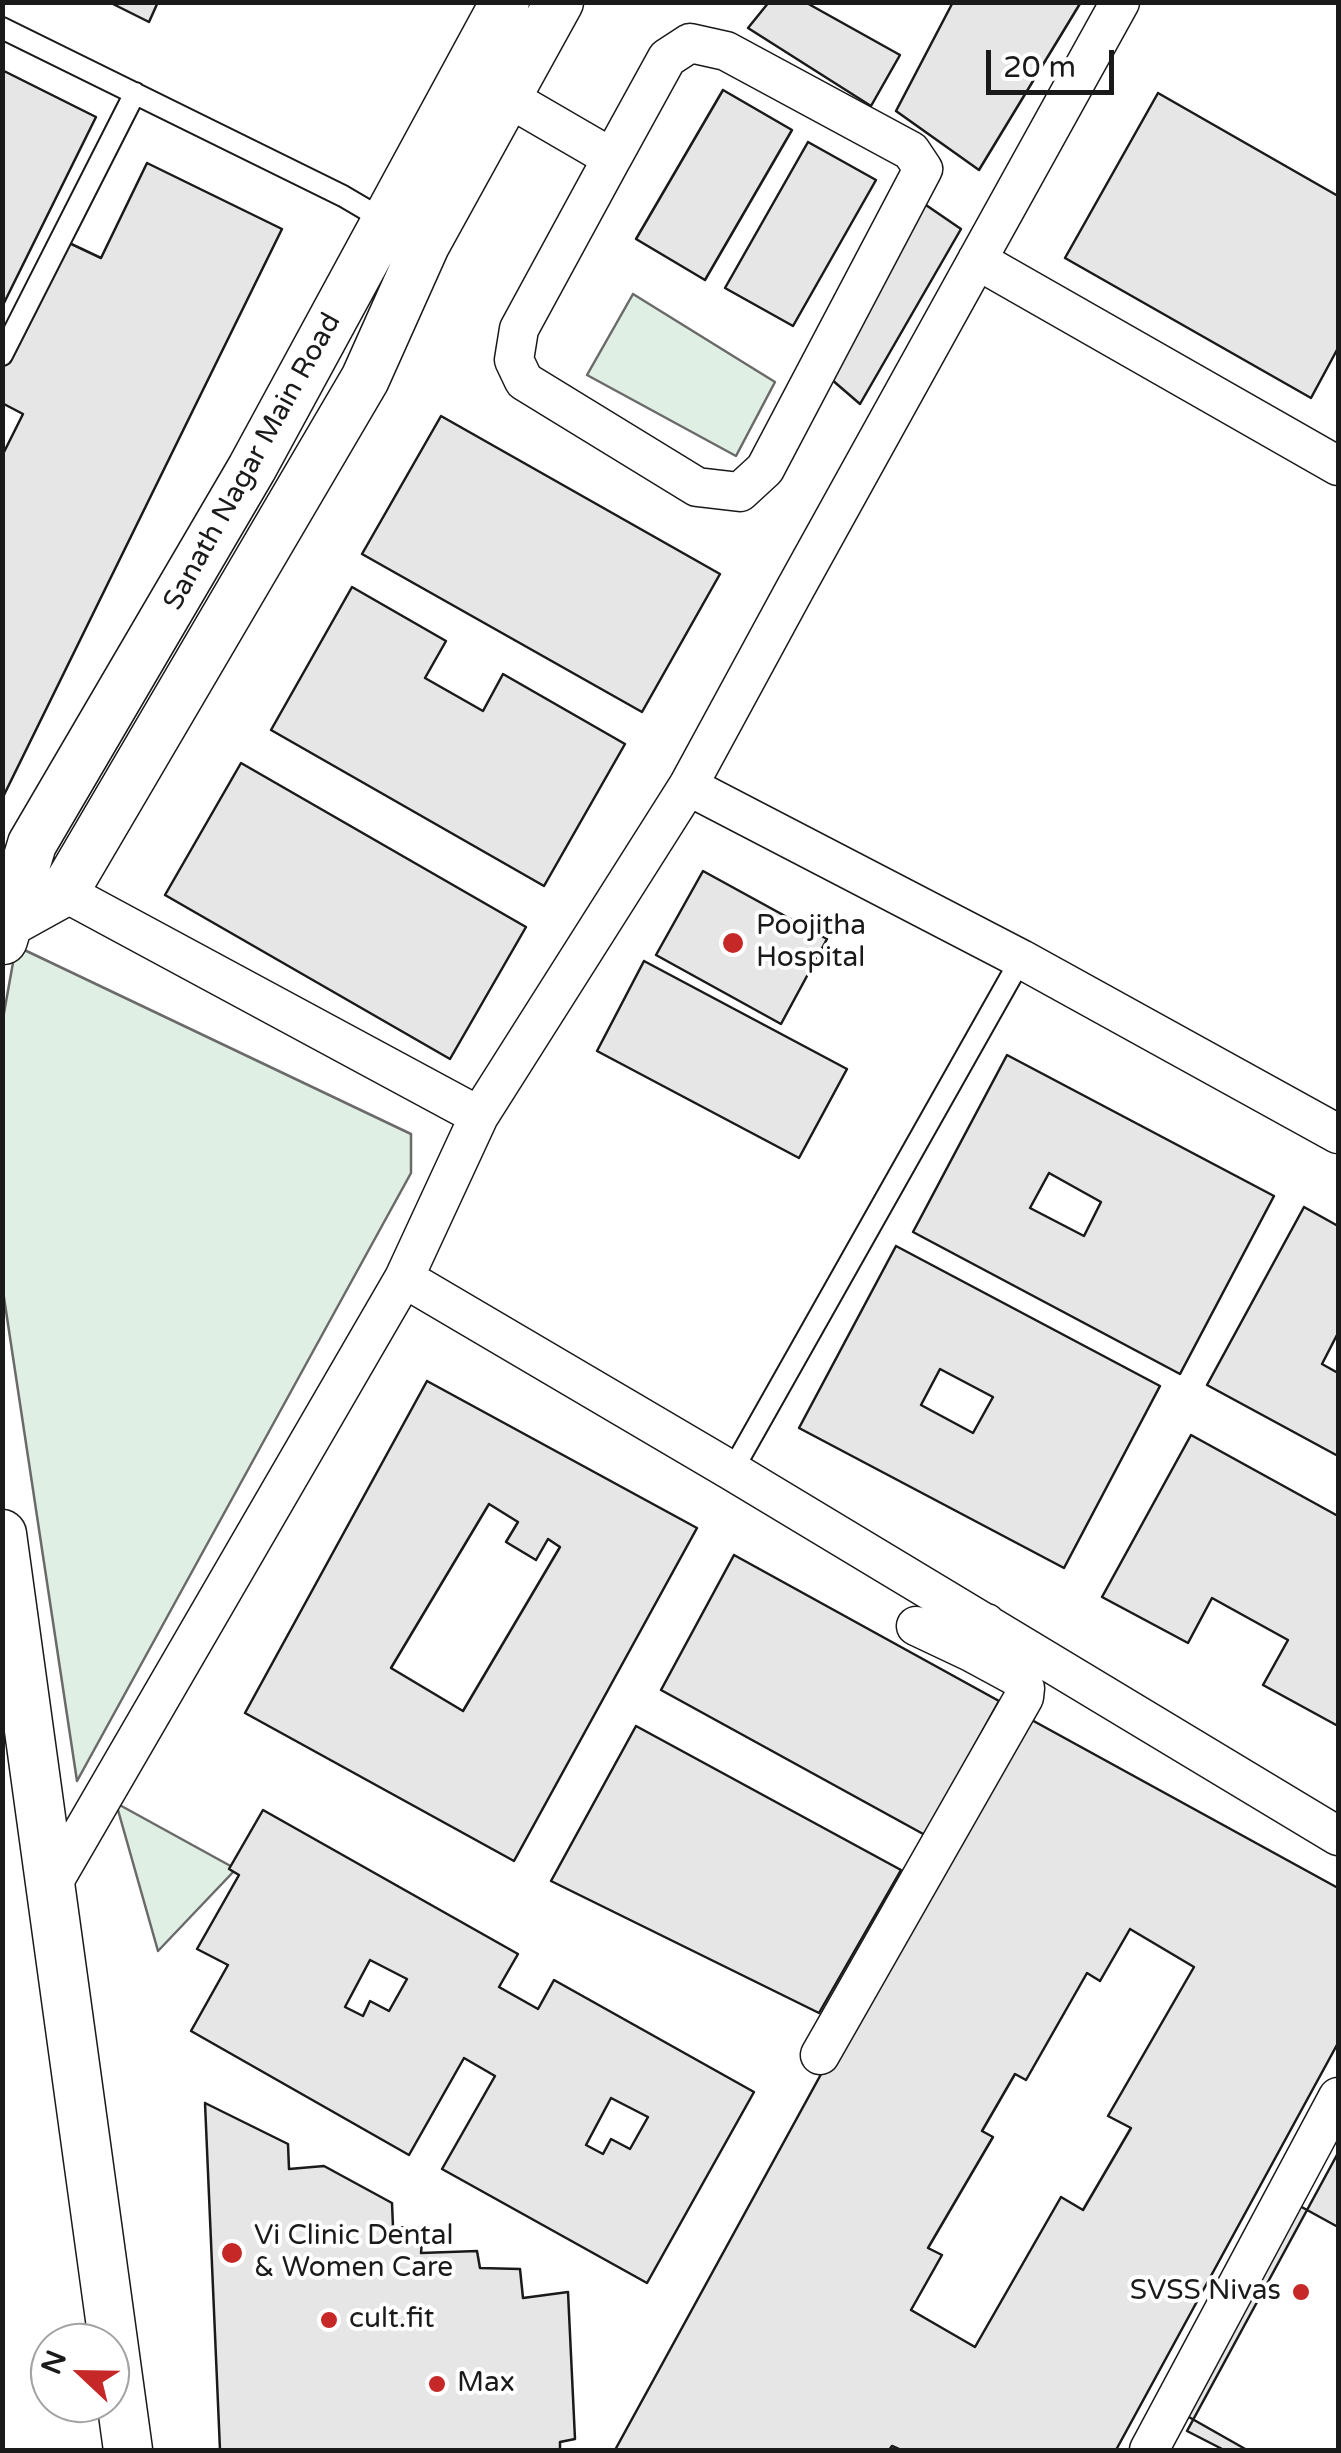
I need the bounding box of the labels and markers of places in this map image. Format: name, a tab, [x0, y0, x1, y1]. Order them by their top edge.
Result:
place label: Poojitha Hospital	[756, 910, 866, 976]
marker: Poojitha Hospital	[720, 930, 746, 956]
place label: Vi Clinic Dental & Women Care	[254, 2220, 453, 2286]
marker: Vi Clinic Dental & Women Care	[219, 2240, 245, 2266]
place label: SVSS Nivas	[1130, 2275, 1281, 2309]
marker: SVSS Nivas	[1290, 2281, 1312, 2303]
place label: cult.fit	[349, 2303, 434, 2337]
marker: cult.fit	[318, 2309, 340, 2331]
place label: Max	[457, 2367, 515, 2401]
marker: Max	[426, 2373, 448, 2395]

